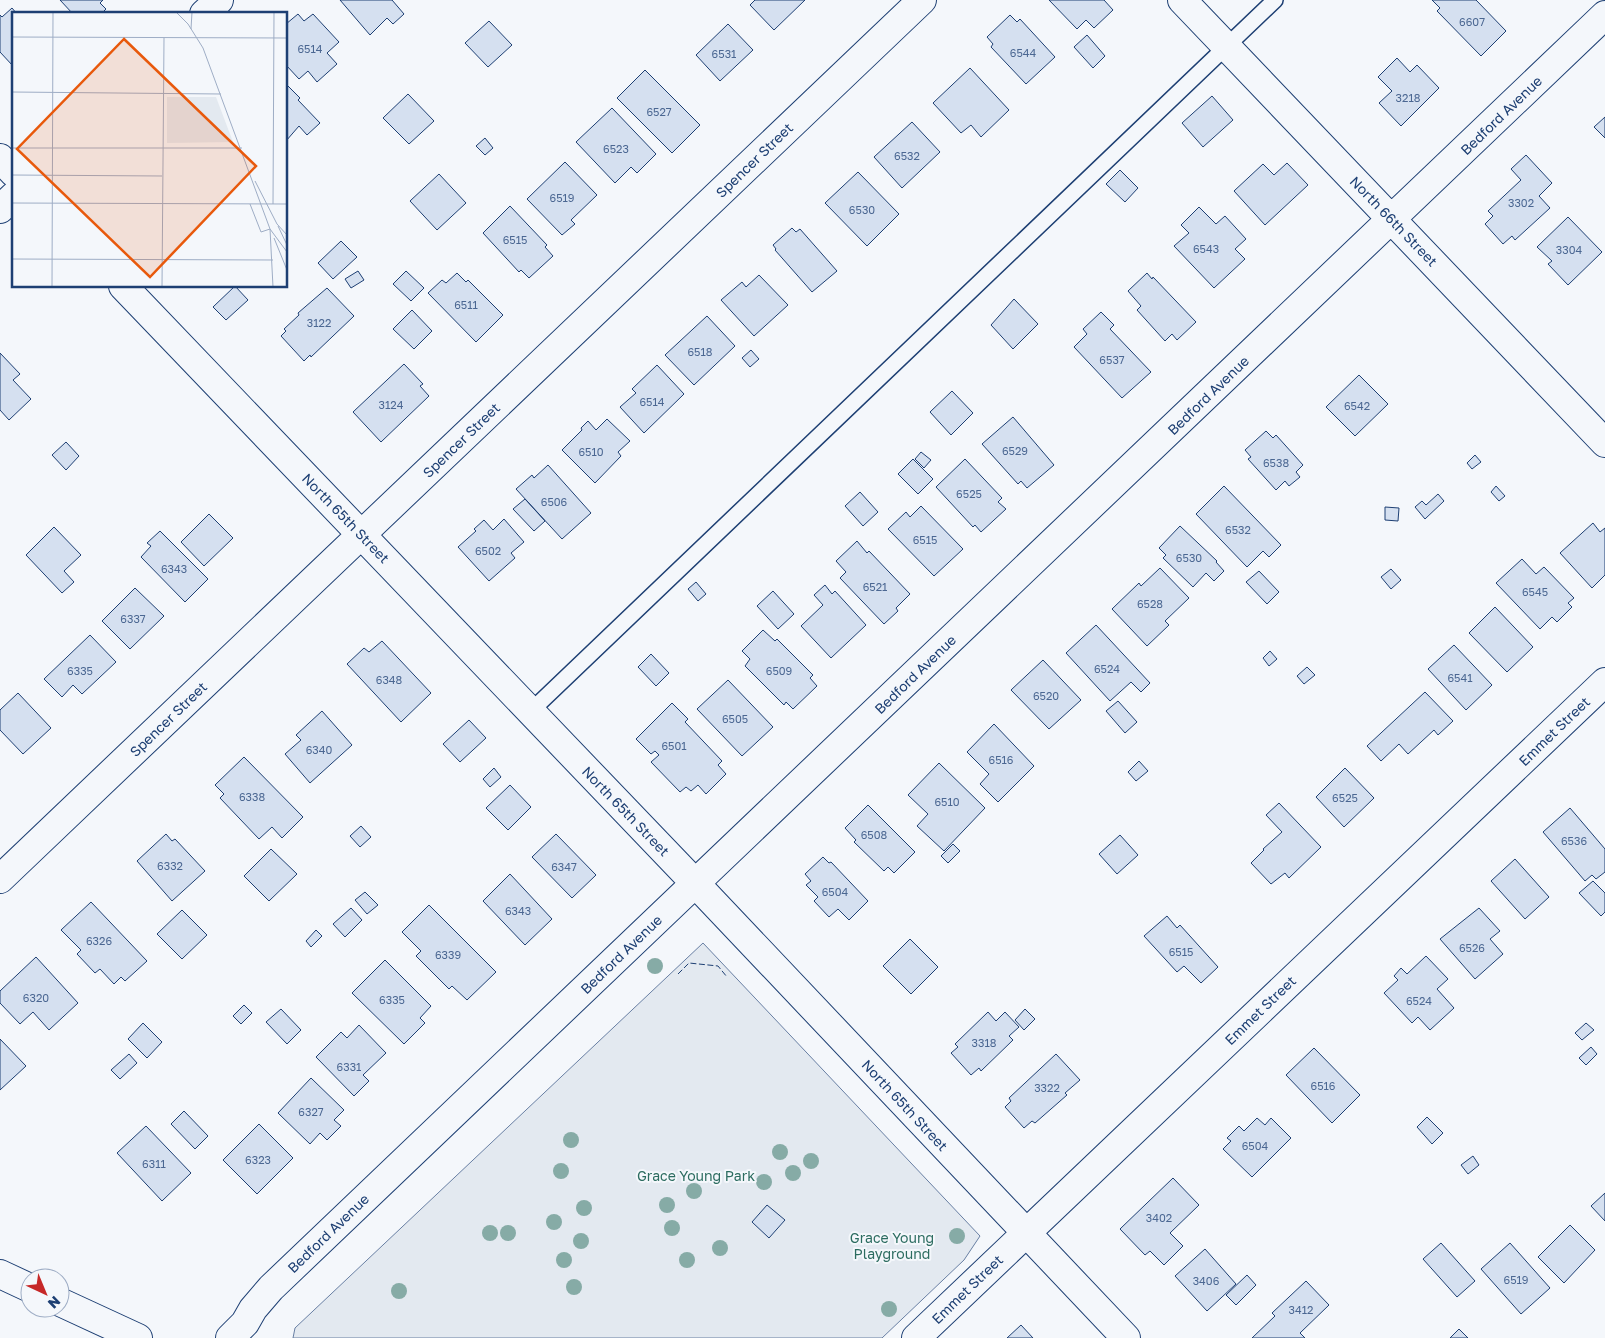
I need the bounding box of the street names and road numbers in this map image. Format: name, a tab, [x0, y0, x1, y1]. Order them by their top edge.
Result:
street label: Bedford Avenue	[1457, 72, 1545, 158]
street label: Spencer Street	[712, 119, 796, 201]
street label: North 66th Street	[1347, 172, 1441, 270]
street label: Bedford Avenue	[1164, 352, 1252, 438]
street label: Spencer Street	[419, 399, 503, 481]
street label: North 65th Street	[299, 470, 393, 566]
street label: Bedford Avenue	[871, 631, 959, 717]
street label: Spencer Street	[126, 678, 210, 760]
street label: Emmet Street	[1515, 693, 1593, 769]
street label: North 65th Street	[579, 763, 673, 859]
street label: Bedford Avenue	[577, 911, 665, 997]
street label: Emmet Street	[1221, 972, 1299, 1048]
street label: North 65th Street	[858, 1056, 952, 1154]
street label: Bedford Avenue	[284, 1190, 372, 1276]
street label: Emmet Street	[928, 1251, 1006, 1327]

